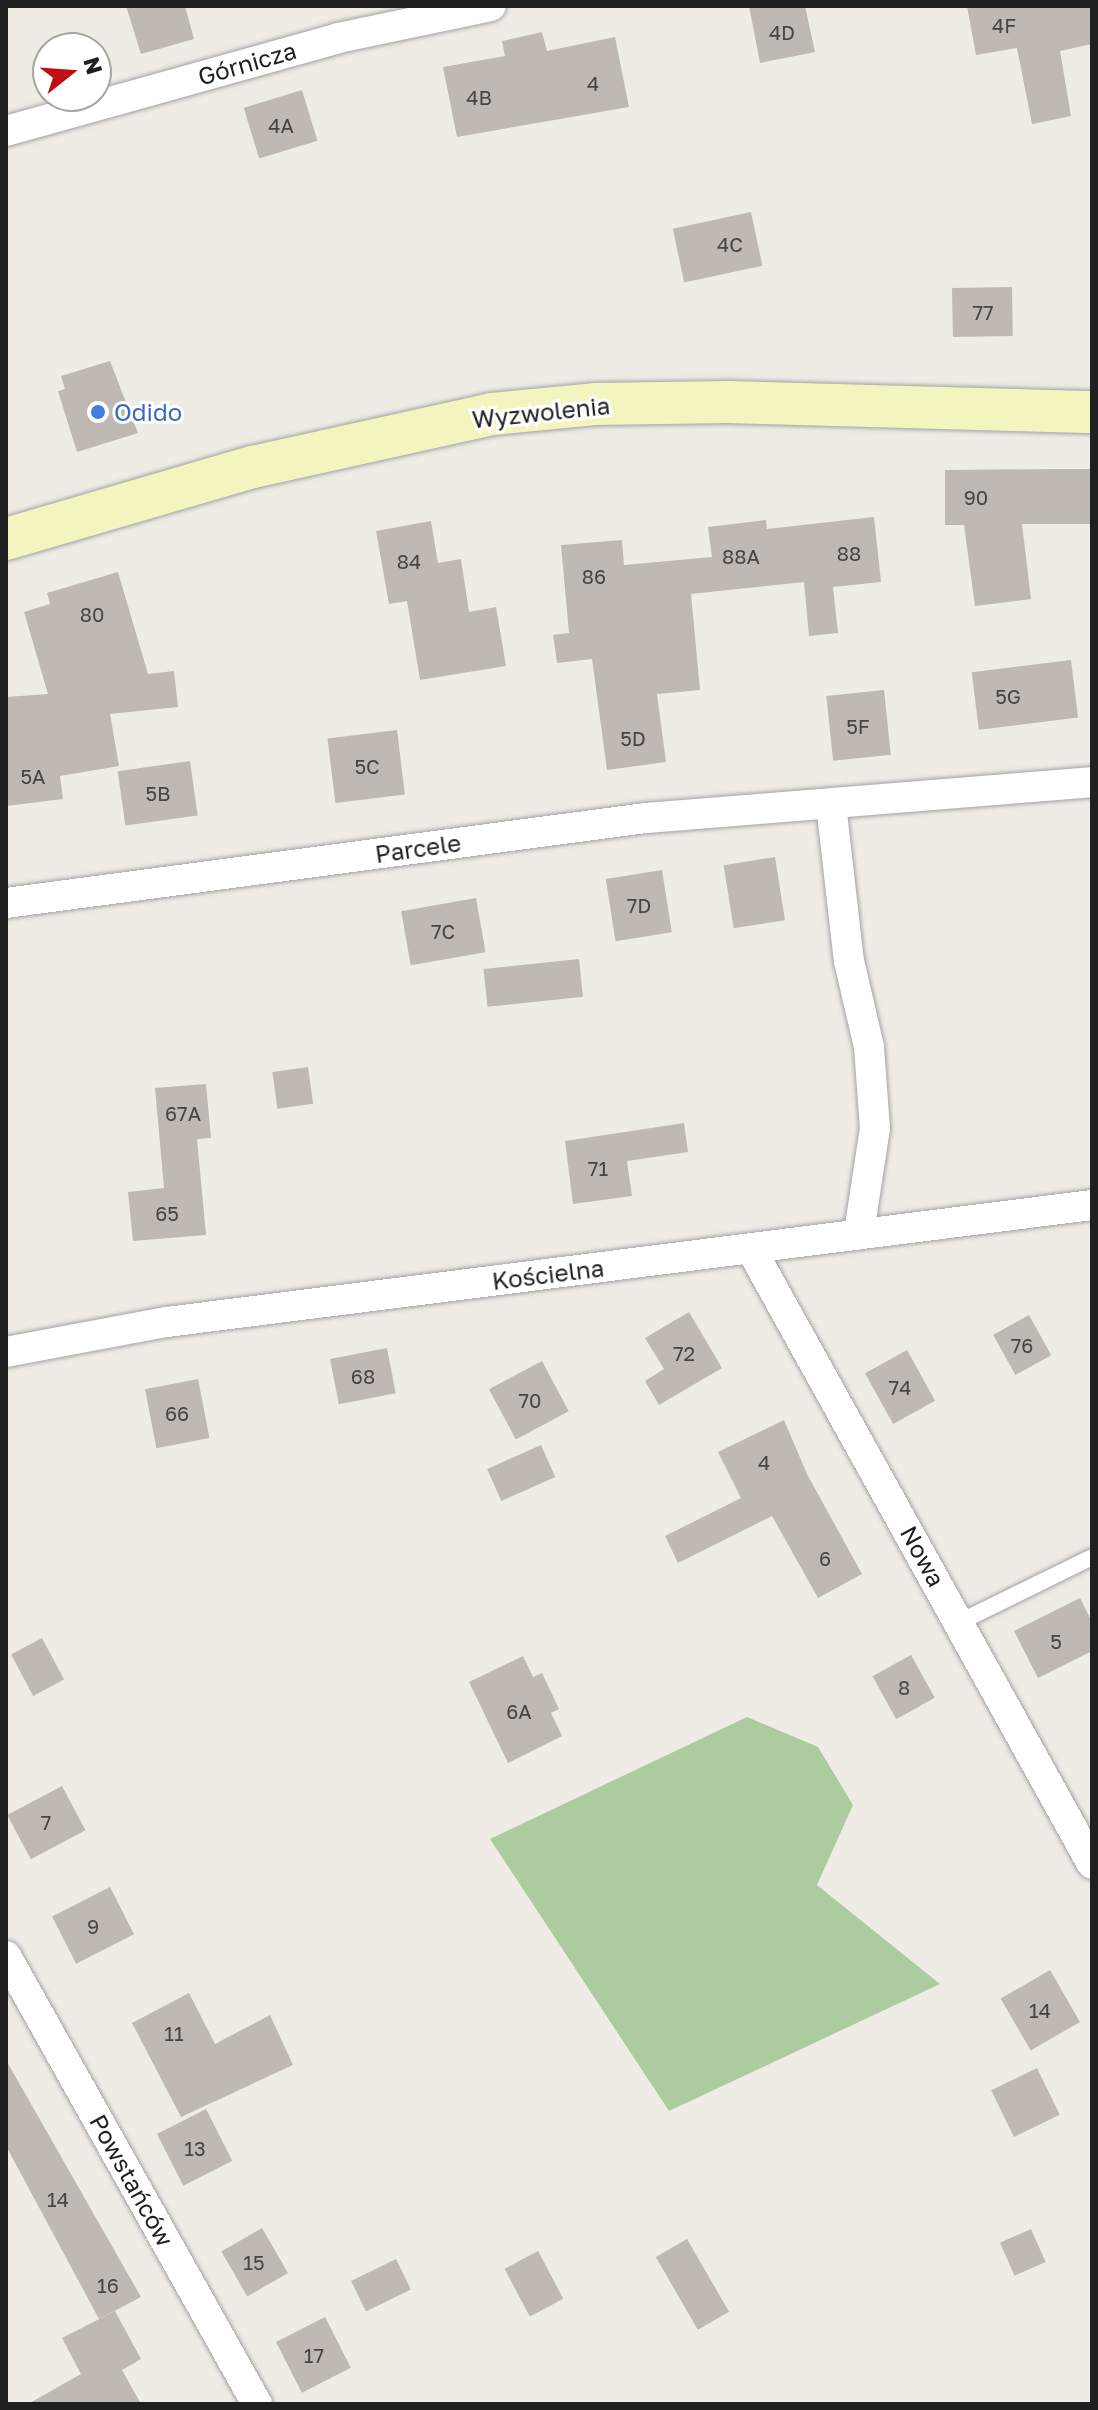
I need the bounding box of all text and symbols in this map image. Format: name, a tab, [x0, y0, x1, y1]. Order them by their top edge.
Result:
house number: 4F	[992, 13, 1016, 37]
house number: 4D	[769, 20, 795, 44]
north arrow	[32, 32, 112, 112]
street label: Górnicza	[195, 35, 299, 91]
text: N	[78, 53, 109, 77]
house number: 4	[587, 71, 599, 95]
house number: 4B	[466, 85, 492, 109]
house number: 4A	[268, 113, 294, 137]
house number: 4C	[717, 232, 743, 256]
house number: 77	[972, 300, 994, 324]
street label: Wyzwolenia	[471, 390, 611, 434]
place label: Odido	[114, 398, 182, 426]
marker: Odido	[89, 403, 107, 421]
house number: 90	[964, 485, 988, 509]
house number: 88	[837, 541, 861, 565]
house number: 88A	[722, 544, 760, 568]
house number: 84	[397, 549, 421, 573]
house number: 86	[582, 564, 606, 588]
house number: 80	[80, 602, 104, 626]
house number: 5G	[995, 684, 1021, 708]
house number: 5F	[846, 714, 870, 738]
house number: 5D	[620, 726, 646, 750]
house number: 5C	[354, 754, 380, 778]
house number: 5A	[21, 764, 45, 788]
house number: 5B	[146, 781, 170, 805]
street label: Parcele	[373, 828, 463, 868]
house number: 7D	[627, 893, 651, 917]
house number: 7C	[431, 919, 455, 943]
house number: 67A	[165, 1101, 201, 1125]
house number: 71	[588, 1156, 608, 1180]
house number: 65	[155, 1201, 179, 1225]
street label: Kościelna	[490, 1253, 606, 1295]
house number: 76	[1011, 1333, 1033, 1357]
house number: 72	[673, 1341, 695, 1365]
house number: 68	[351, 1364, 375, 1388]
house number: 74	[889, 1375, 911, 1399]
house number: 70	[519, 1388, 541, 1412]
house number: 66	[165, 1401, 189, 1425]
house number: 4	[758, 1450, 770, 1474]
street label: Nowa	[895, 1521, 951, 1591]
house number: 6	[819, 1546, 831, 1570]
house number: 5	[1050, 1629, 1062, 1653]
house number: 8	[898, 1675, 910, 1699]
house number: 6A	[506, 1699, 532, 1723]
house number: 7	[41, 1810, 51, 1834]
house number: 9	[87, 1914, 99, 1938]
house number: 14	[1029, 1998, 1051, 2022]
house number: 11	[164, 2021, 184, 2045]
street label: Powstańców	[84, 2109, 180, 2251]
house number: 13	[184, 2136, 206, 2160]
house number: 14	[47, 2187, 69, 2211]
house number: 15	[243, 2250, 265, 2274]
house number: 16	[97, 2273, 119, 2297]
house number: 17	[304, 2343, 324, 2367]

